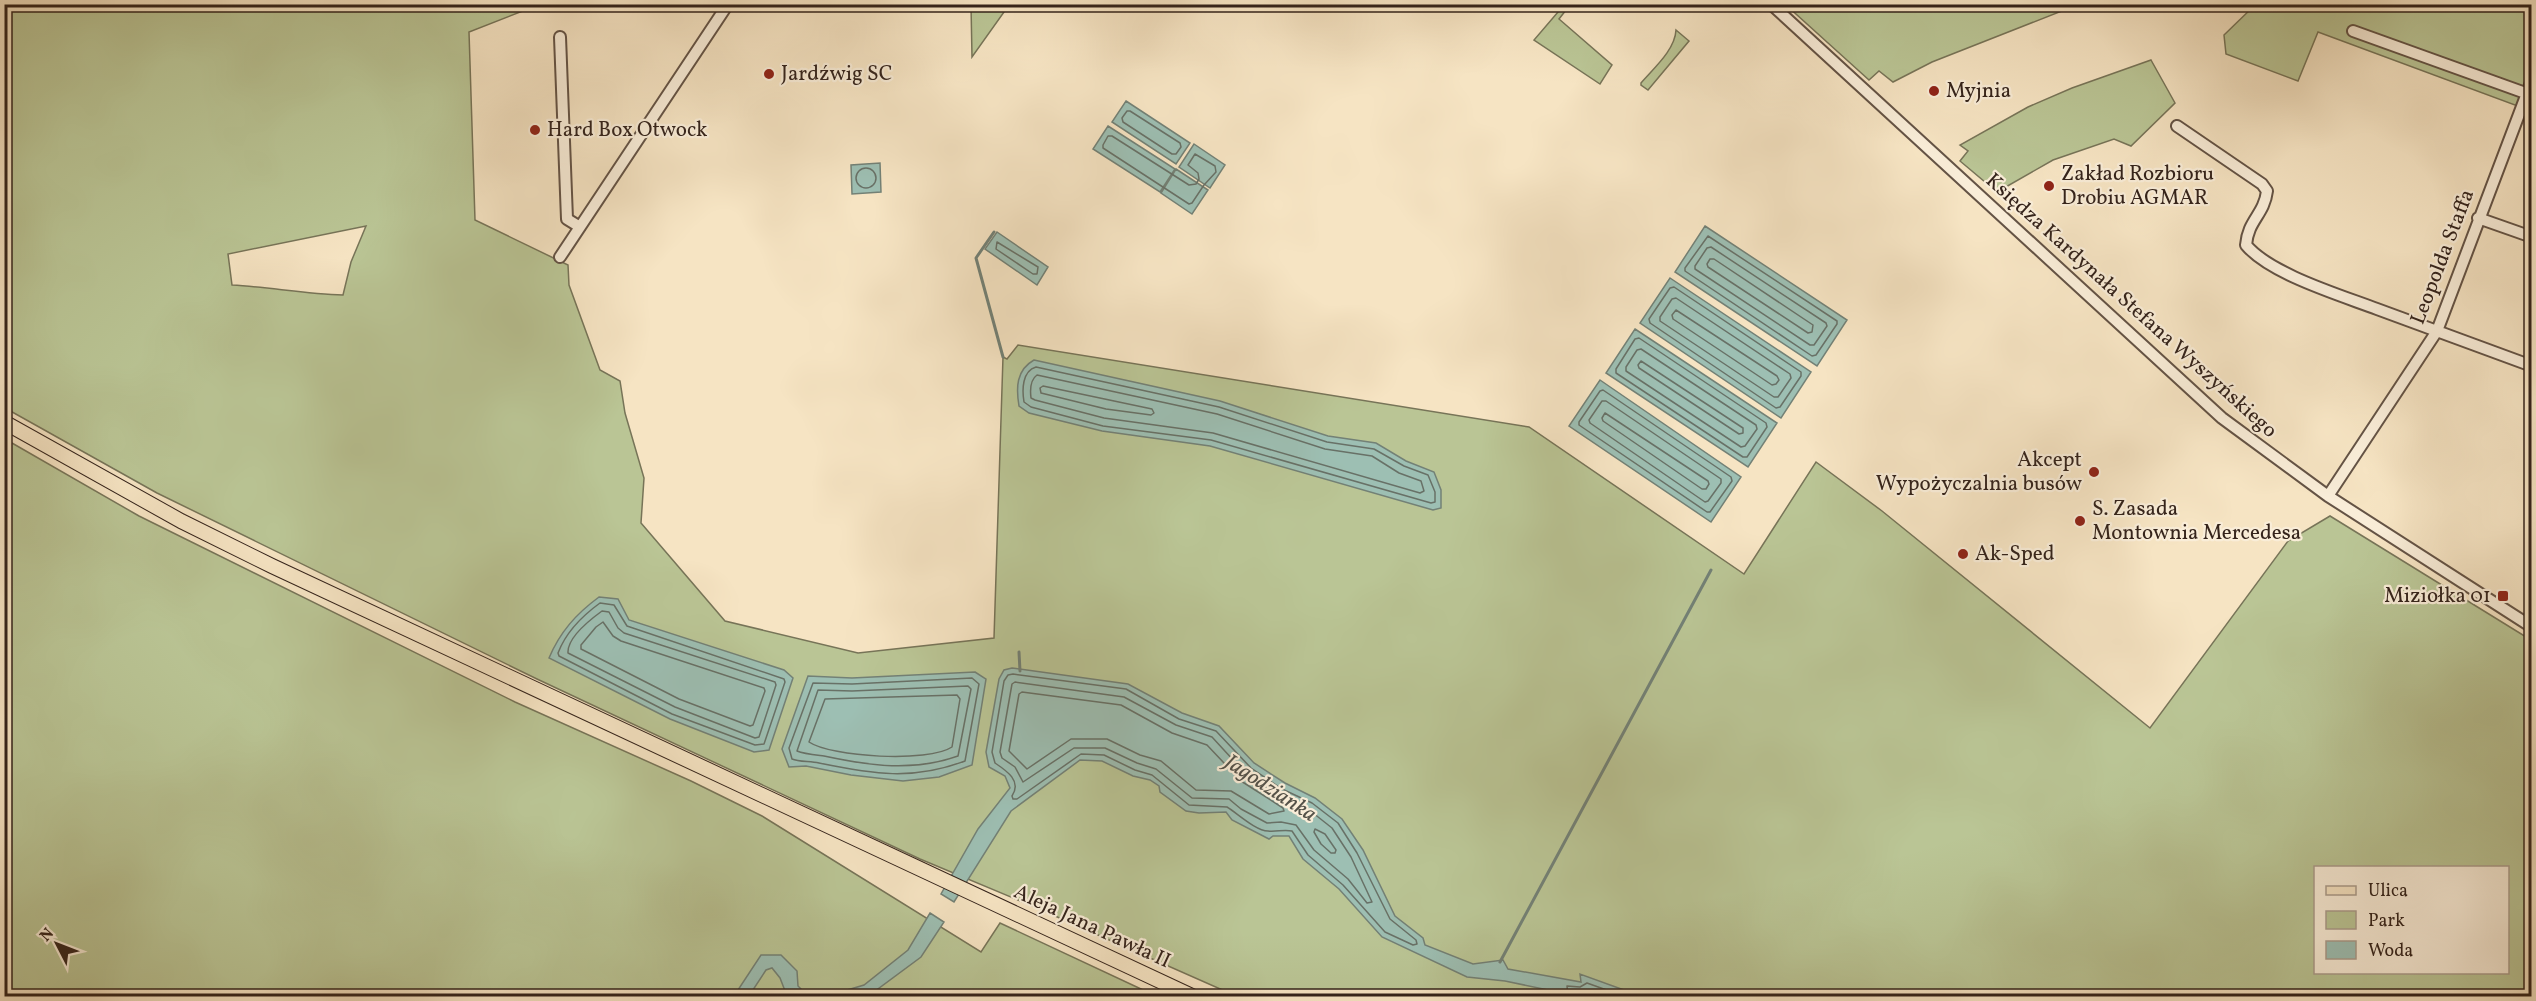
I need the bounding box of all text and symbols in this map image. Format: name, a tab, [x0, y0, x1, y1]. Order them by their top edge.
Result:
place label: Jardźwig SC	[781, 60, 892, 89]
marker: Jardźwig SC	[762, 67, 776, 81]
place label: Myjnia	[1946, 77, 2011, 106]
marker: Myjnia	[1927, 84, 1941, 98]
place label: Hard Box Otwock	[547, 116, 708, 145]
marker: Hard Box Otwock	[528, 123, 542, 137]
place label: Zakład Rozbioru Drobiu AGMAR	[2061, 160, 2214, 213]
street label: Księdza Kardynała Stefana Wyszyńskiego	[1979, 167, 2283, 445]
marker: Zakład Rozbioru Drobiu AGMAR	[2042, 179, 2056, 193]
street label: Leopolda Staffa	[2404, 185, 2482, 329]
place label: Akcept Wypożyczalnia busów	[1876, 446, 2082, 499]
marker: Akcept Wypożyczalnia busów	[2087, 465, 2101, 479]
place label: S. Zasada Montownia Mercedesa	[2092, 495, 2301, 548]
marker: S. Zasada Montownia Mercedesa	[2073, 514, 2087, 528]
place label: Ak-Sped	[1975, 540, 2055, 569]
marker: Ak-Sped	[1956, 547, 1970, 561]
place label: Miziołka 01	[2384, 582, 2491, 611]
marker: Miziołka 01	[2496, 589, 2510, 603]
water label: Jagodzianka	[1216, 747, 1322, 830]
legend	[2314, 866, 2509, 974]
street label: Aleja Jana Pawła II	[1009, 878, 1175, 976]
text: Ulica	[2368, 879, 2408, 904]
text: Park	[2368, 909, 2405, 934]
north arrow	[27, 914, 87, 974]
text: N	[35, 923, 60, 947]
text: Woda	[2368, 939, 2413, 964]

